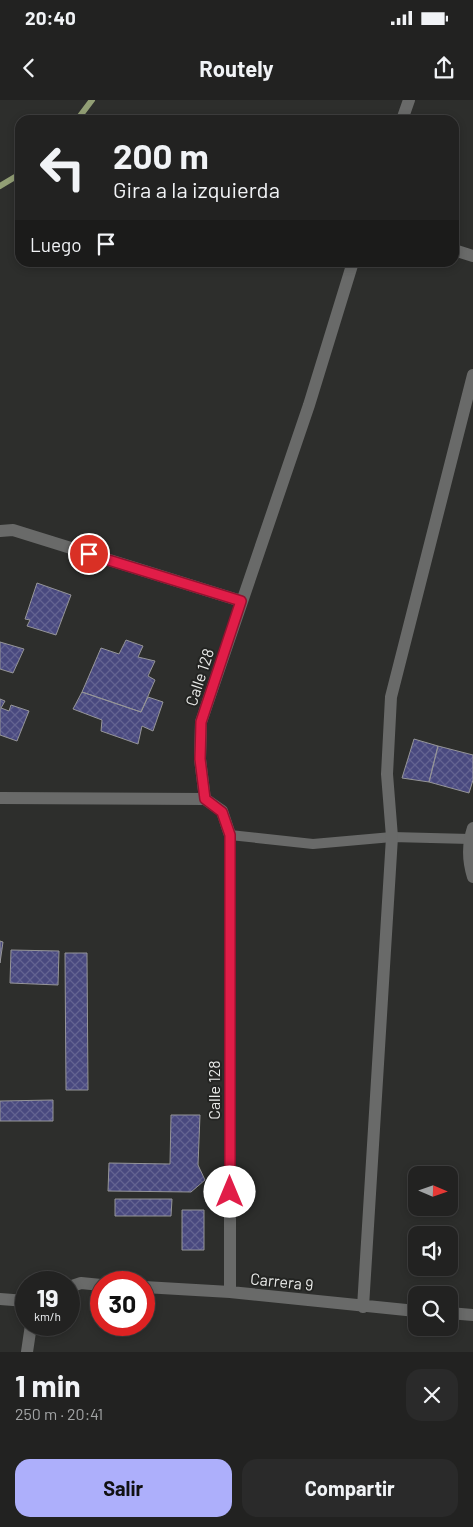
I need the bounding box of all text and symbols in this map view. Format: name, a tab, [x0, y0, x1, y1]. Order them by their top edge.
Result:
text: 20:40	[25, 6, 76, 29]
icon: back	[15, 54, 43, 82]
icon: share	[430, 54, 458, 82]
text: Routely	[199, 55, 274, 81]
text: 200 m	[113, 134, 209, 176]
icon: left	[30, 135, 95, 200]
text: Gira a la izquierda	[113, 176, 280, 202]
icon: arrive	[92, 230, 120, 258]
text: Luego	[30, 233, 82, 256]
pin	[68, 533, 110, 575]
icon: arrive	[75, 540, 103, 568]
street label: Calle 128	[181, 646, 217, 708]
street label: Calle 128	[204, 1060, 223, 1120]
position arrow	[203, 1165, 255, 1217]
north arrow	[408, 1166, 458, 1216]
map controls	[408, 1166, 458, 1336]
button: sound	[408, 1226, 458, 1276]
street label: Carrera 9	[249, 1268, 315, 1294]
speed limit sign: 30	[90, 1271, 155, 1336]
text: 19	[36, 1282, 59, 1312]
button: search	[408, 1286, 458, 1336]
text: km/h	[34, 1309, 61, 1323]
text: 1 min	[15, 1367, 81, 1403]
button: close	[406, 1369, 458, 1421]
text: 250 m · 20:41	[15, 1404, 103, 1423]
button: Salir	[15, 1459, 232, 1517]
button: Compartir	[242, 1459, 458, 1517]

